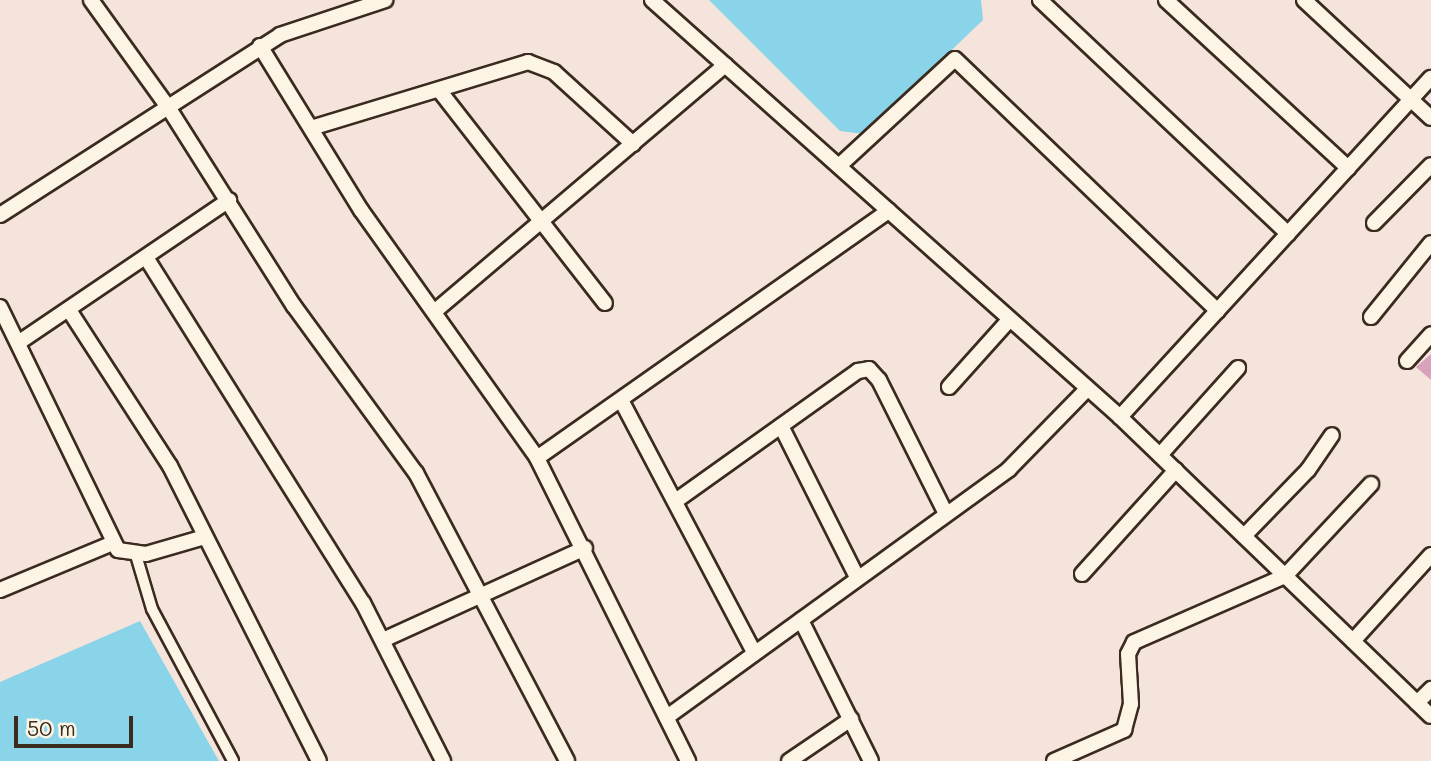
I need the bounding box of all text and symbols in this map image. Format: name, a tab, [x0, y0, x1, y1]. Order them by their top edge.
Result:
scale bar	[18, 702, 136, 746]
text: 50 m	[27, 714, 76, 741]

